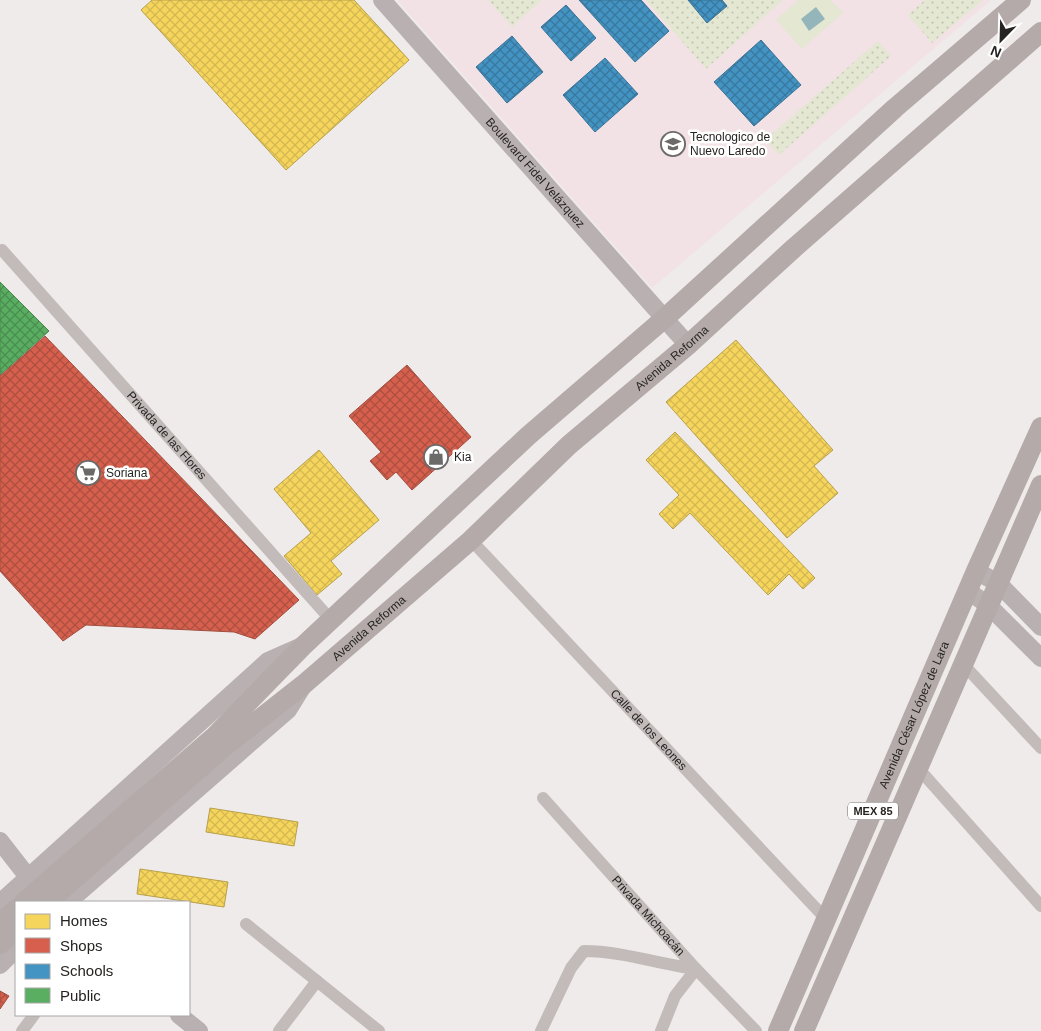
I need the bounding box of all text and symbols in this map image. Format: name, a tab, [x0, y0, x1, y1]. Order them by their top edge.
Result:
north arrow	[976, 15, 1026, 65]
text: N	[988, 43, 1004, 61]
street label: Boulevard Fidel Velázquez	[483, 115, 588, 231]
place label: Tecnologico de Nuevo Laredo	[690, 130, 770, 158]
school or university icon: Tecnologico de Nuevo Laredo	[660, 131, 686, 157]
street label: Avenida Reforma	[632, 322, 712, 394]
street label: Privada de las Flores	[124, 388, 210, 482]
shop icon: Kia	[423, 444, 449, 470]
place label: Kia	[454, 450, 472, 464]
supermarket icon: Soriana	[75, 460, 101, 486]
place label: Soriana	[106, 466, 148, 480]
street label: Avenida Reforma	[329, 592, 409, 664]
street label: Avenida César López de Lara	[876, 639, 952, 791]
street label: Calle de los Leones	[608, 686, 690, 773]
road number: MEX 85	[848, 802, 898, 819]
street label: Privada Michoacán	[609, 873, 688, 958]
legend	[15, 901, 190, 1016]
text: Homes	[60, 912, 108, 929]
text: Shops	[60, 937, 103, 954]
text: Schools	[60, 962, 113, 979]
text: Public	[60, 987, 101, 1004]

